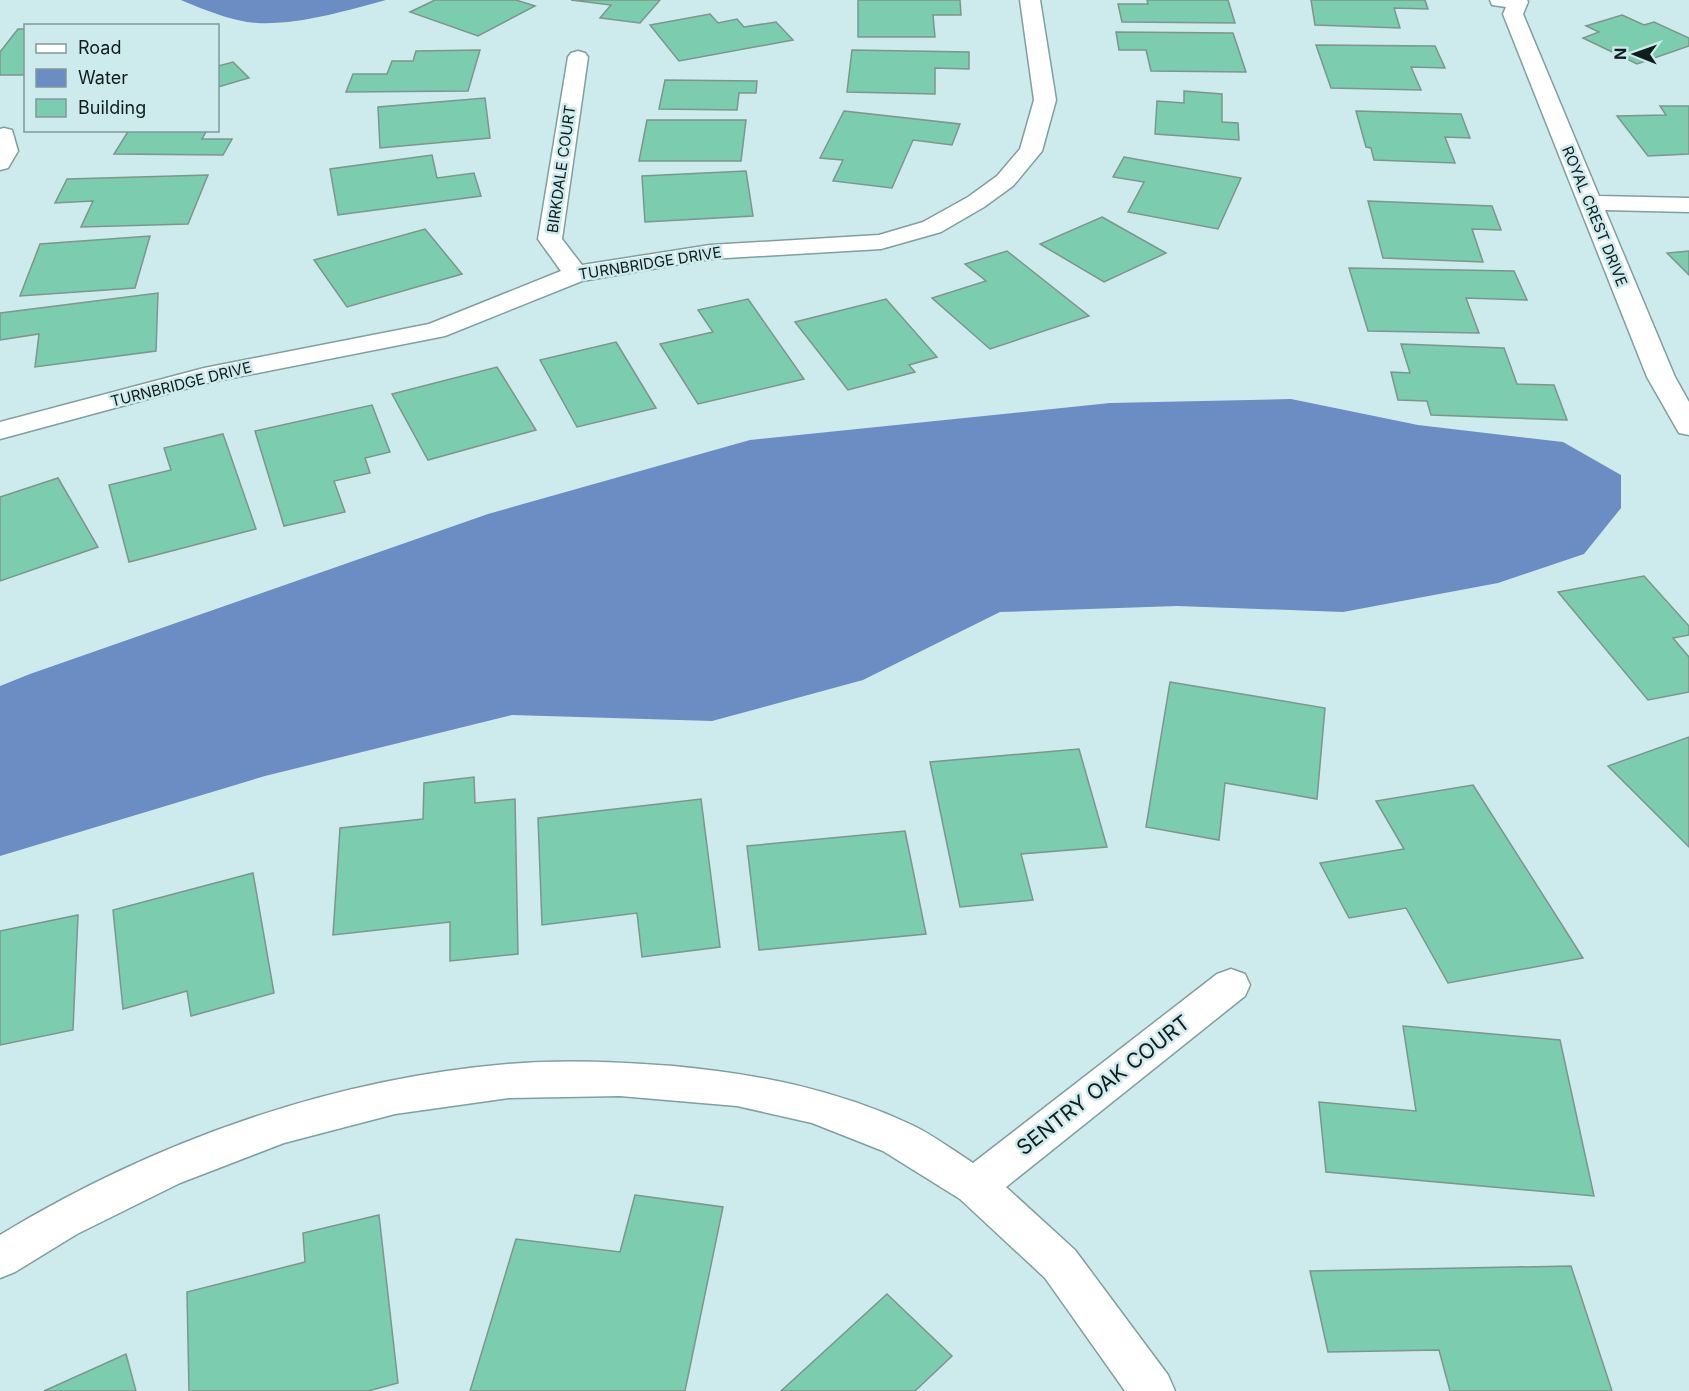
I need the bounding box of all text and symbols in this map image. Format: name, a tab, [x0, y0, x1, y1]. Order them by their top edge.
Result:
legend	[24, 24, 219, 132]
north arrow	[1605, 24, 1665, 84]
text: Road	[78, 37, 121, 58]
text: N	[1610, 47, 1630, 60]
text: Water	[78, 67, 128, 88]
text: Building	[78, 97, 146, 118]
street label: BIRKDALE COURT	[543, 104, 579, 234]
street label: ROYAL CREST DRIVE	[1558, 143, 1632, 289]
street label: TURNBRIDGE DRIVE	[577, 242, 723, 284]
street label: TURNBRIDGE DRIVE	[109, 357, 253, 411]
street label: SENTRY OAK COURT	[1012, 1010, 1194, 1160]

